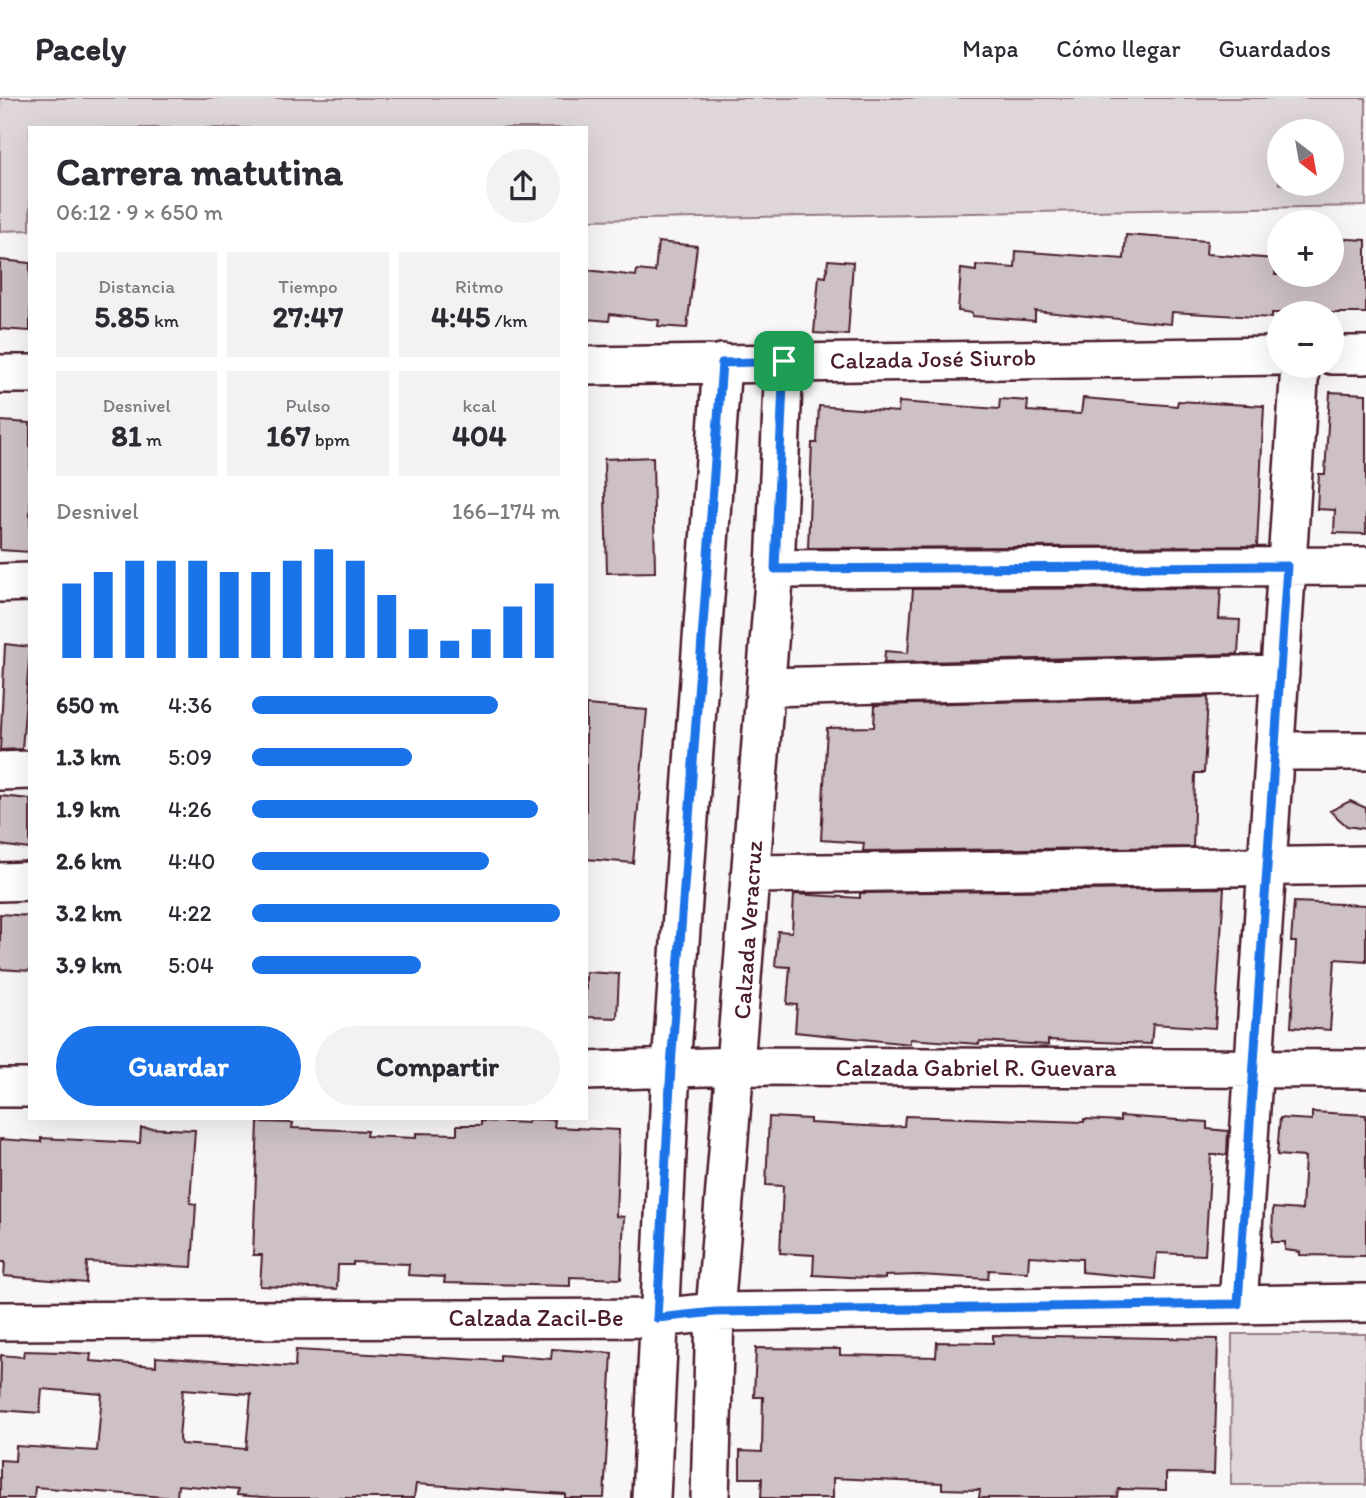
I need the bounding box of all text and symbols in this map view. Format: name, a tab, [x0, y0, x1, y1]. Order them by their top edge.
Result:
text: Pacely	[35, 29, 126, 68]
text: Mapa	[962, 34, 1018, 63]
text: Cómo llegar	[1056, 34, 1181, 63]
text: Guardados	[1219, 34, 1331, 63]
north arrow	[1267, 119, 1344, 196]
map controls	[1267, 119, 1344, 378]
text: Carrera matutina	[56, 149, 343, 195]
button: share	[486, 149, 560, 223]
text: 06:12 · 9 × 650 m	[56, 198, 223, 226]
button: +	[1267, 210, 1344, 287]
text: Distancia	[98, 275, 175, 298]
text: Tiempo	[278, 275, 338, 298]
text: Ritmo	[455, 275, 504, 298]
text: 5.85	[94, 298, 150, 335]
text: 27:47	[273, 298, 343, 335]
text: 4:45	[431, 298, 490, 335]
button: −	[1267, 301, 1344, 378]
text: km	[150, 309, 179, 332]
text: /km	[490, 309, 528, 332]
pin	[754, 331, 814, 391]
icon: arrive	[765, 342, 803, 380]
street label: Calzada José Siurob	[830, 342, 1036, 375]
text: Desnivel	[102, 394, 171, 417]
text: Pulso	[286, 394, 330, 417]
text: kcal	[462, 394, 496, 417]
text: 81	[111, 417, 142, 454]
text: 167	[266, 417, 311, 454]
text: 404	[452, 417, 507, 454]
text: m	[142, 428, 162, 451]
text: bpm	[311, 428, 350, 451]
text: Desnivel	[56, 497, 139, 525]
text: 166–174 m	[452, 497, 560, 525]
text: 650 m	[56, 691, 119, 719]
text: 4:36	[168, 691, 212, 719]
text: 1.3 km	[56, 743, 120, 771]
text: 5:09	[168, 743, 212, 771]
text: 1.9 km	[56, 795, 120, 823]
text: 4:26	[168, 795, 212, 823]
street label: Calzada Veracruz	[727, 840, 768, 1020]
text: 2.6 km	[56, 847, 122, 875]
text: 4:40	[168, 847, 215, 875]
text: 3.2 km	[56, 899, 122, 927]
text: 4:22	[168, 899, 212, 927]
text: 3.9 km	[56, 951, 122, 979]
text: 5:04	[168, 951, 214, 979]
button: Guardar	[56, 1026, 301, 1106]
button: Compartir	[315, 1026, 560, 1106]
street label: Calzada Gabriel R. Guevara	[835, 1053, 1117, 1082]
street label: Calzada Zacil-Be	[448, 1303, 624, 1332]

